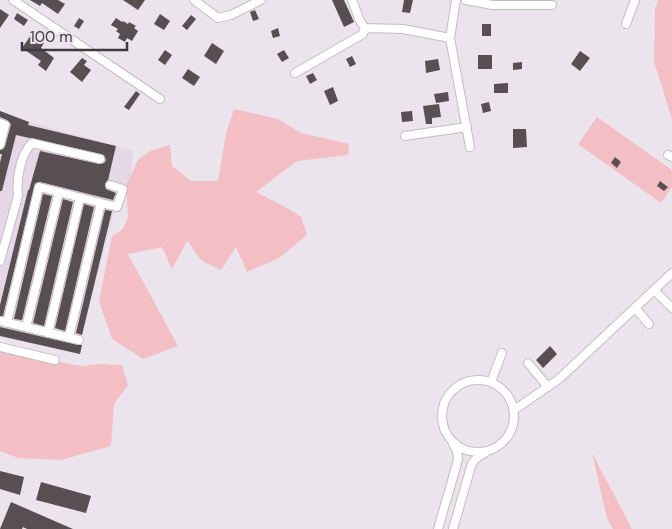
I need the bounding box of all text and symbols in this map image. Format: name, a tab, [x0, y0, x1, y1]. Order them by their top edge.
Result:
scale bar	[22, 20, 128, 52]
text: 100 m	[30, 27, 73, 47]

